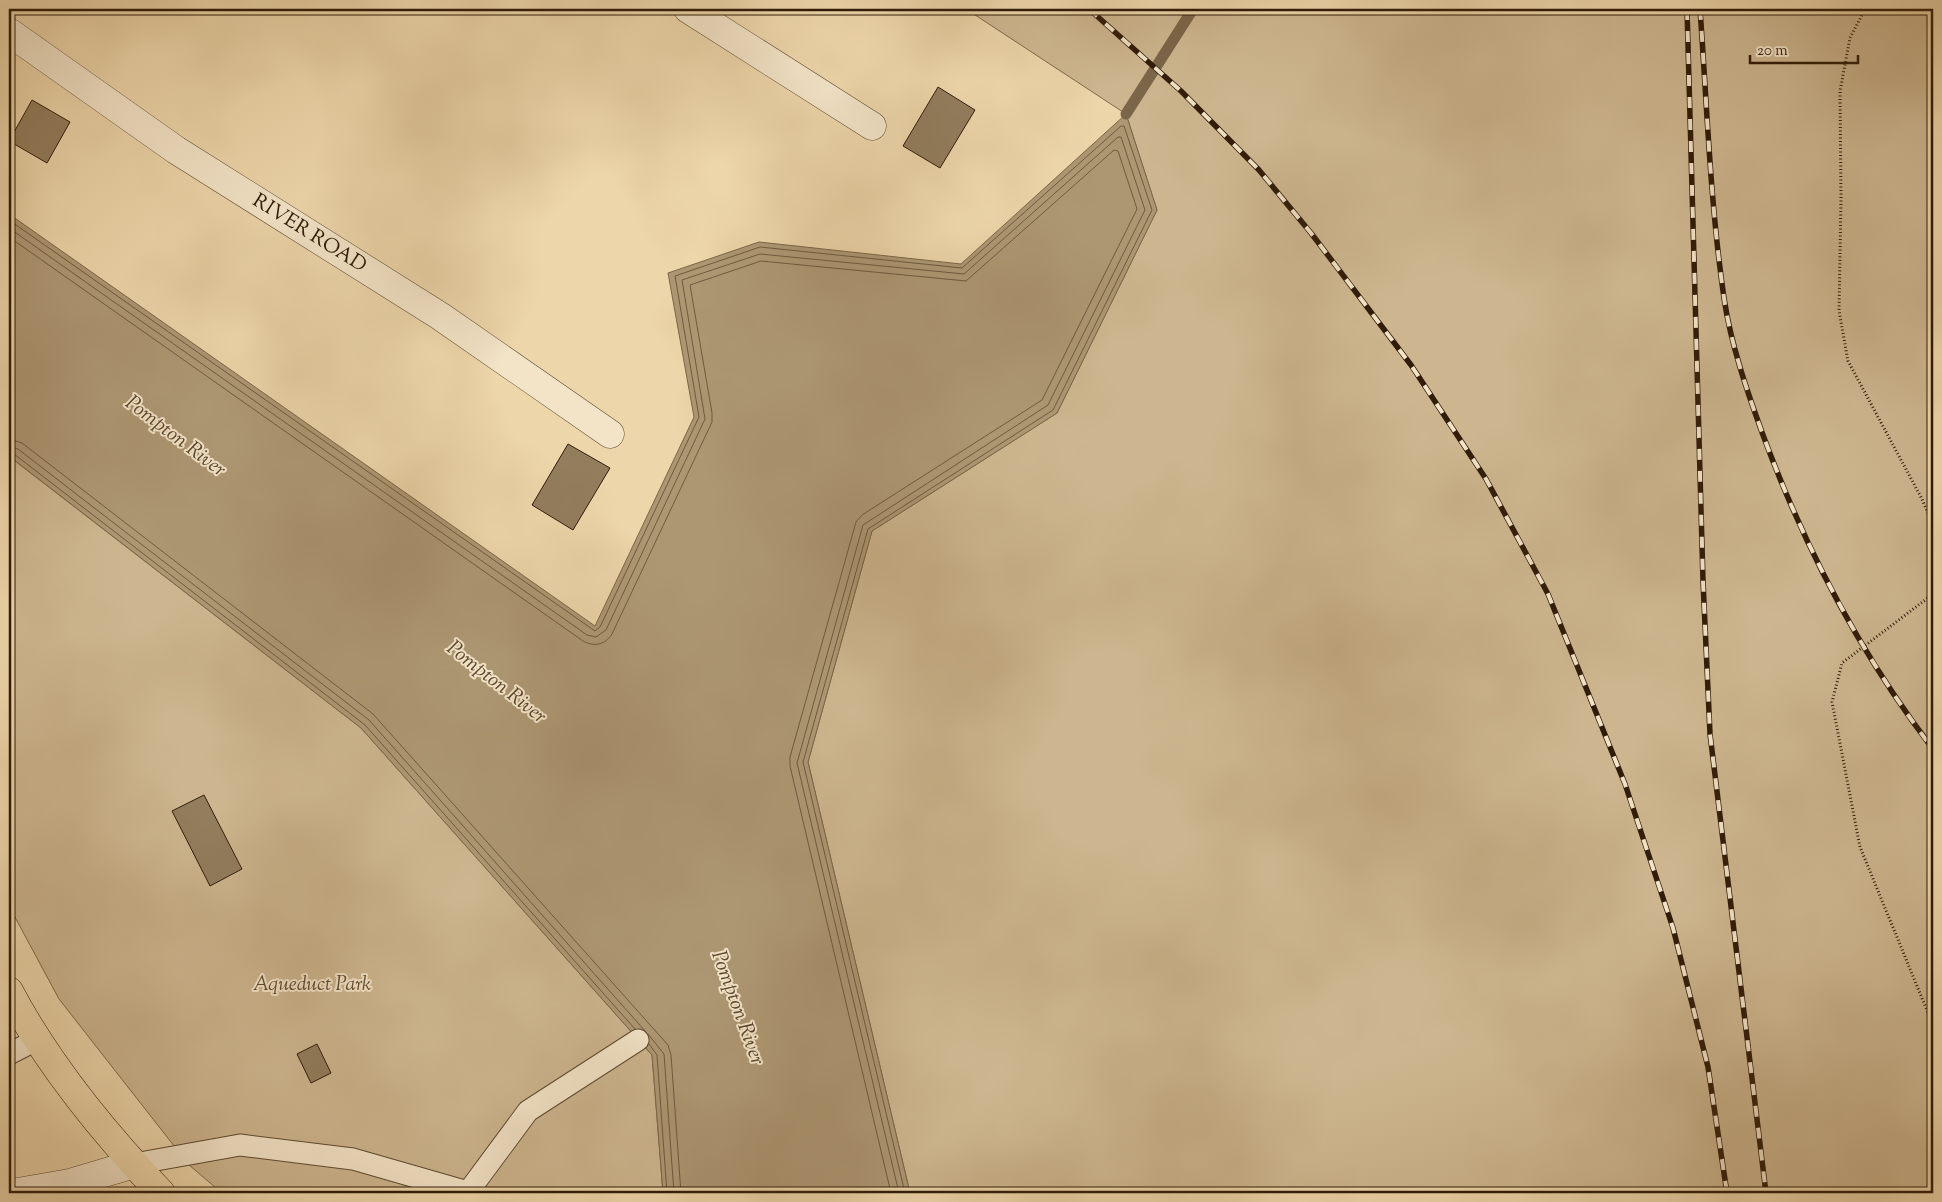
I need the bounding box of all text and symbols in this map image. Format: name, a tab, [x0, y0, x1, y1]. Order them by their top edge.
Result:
scale bar	[1750, 32, 1857, 64]
text: 20 m	[1757, 41, 1788, 62]
street label: RIVER ROAD	[246, 187, 372, 281]
water label: Pompton River	[118, 389, 232, 485]
water label: Pompton River	[440, 634, 553, 732]
water label: Pompton River	[702, 947, 772, 1070]
park label: Aqueduct Park	[253, 971, 371, 1000]

